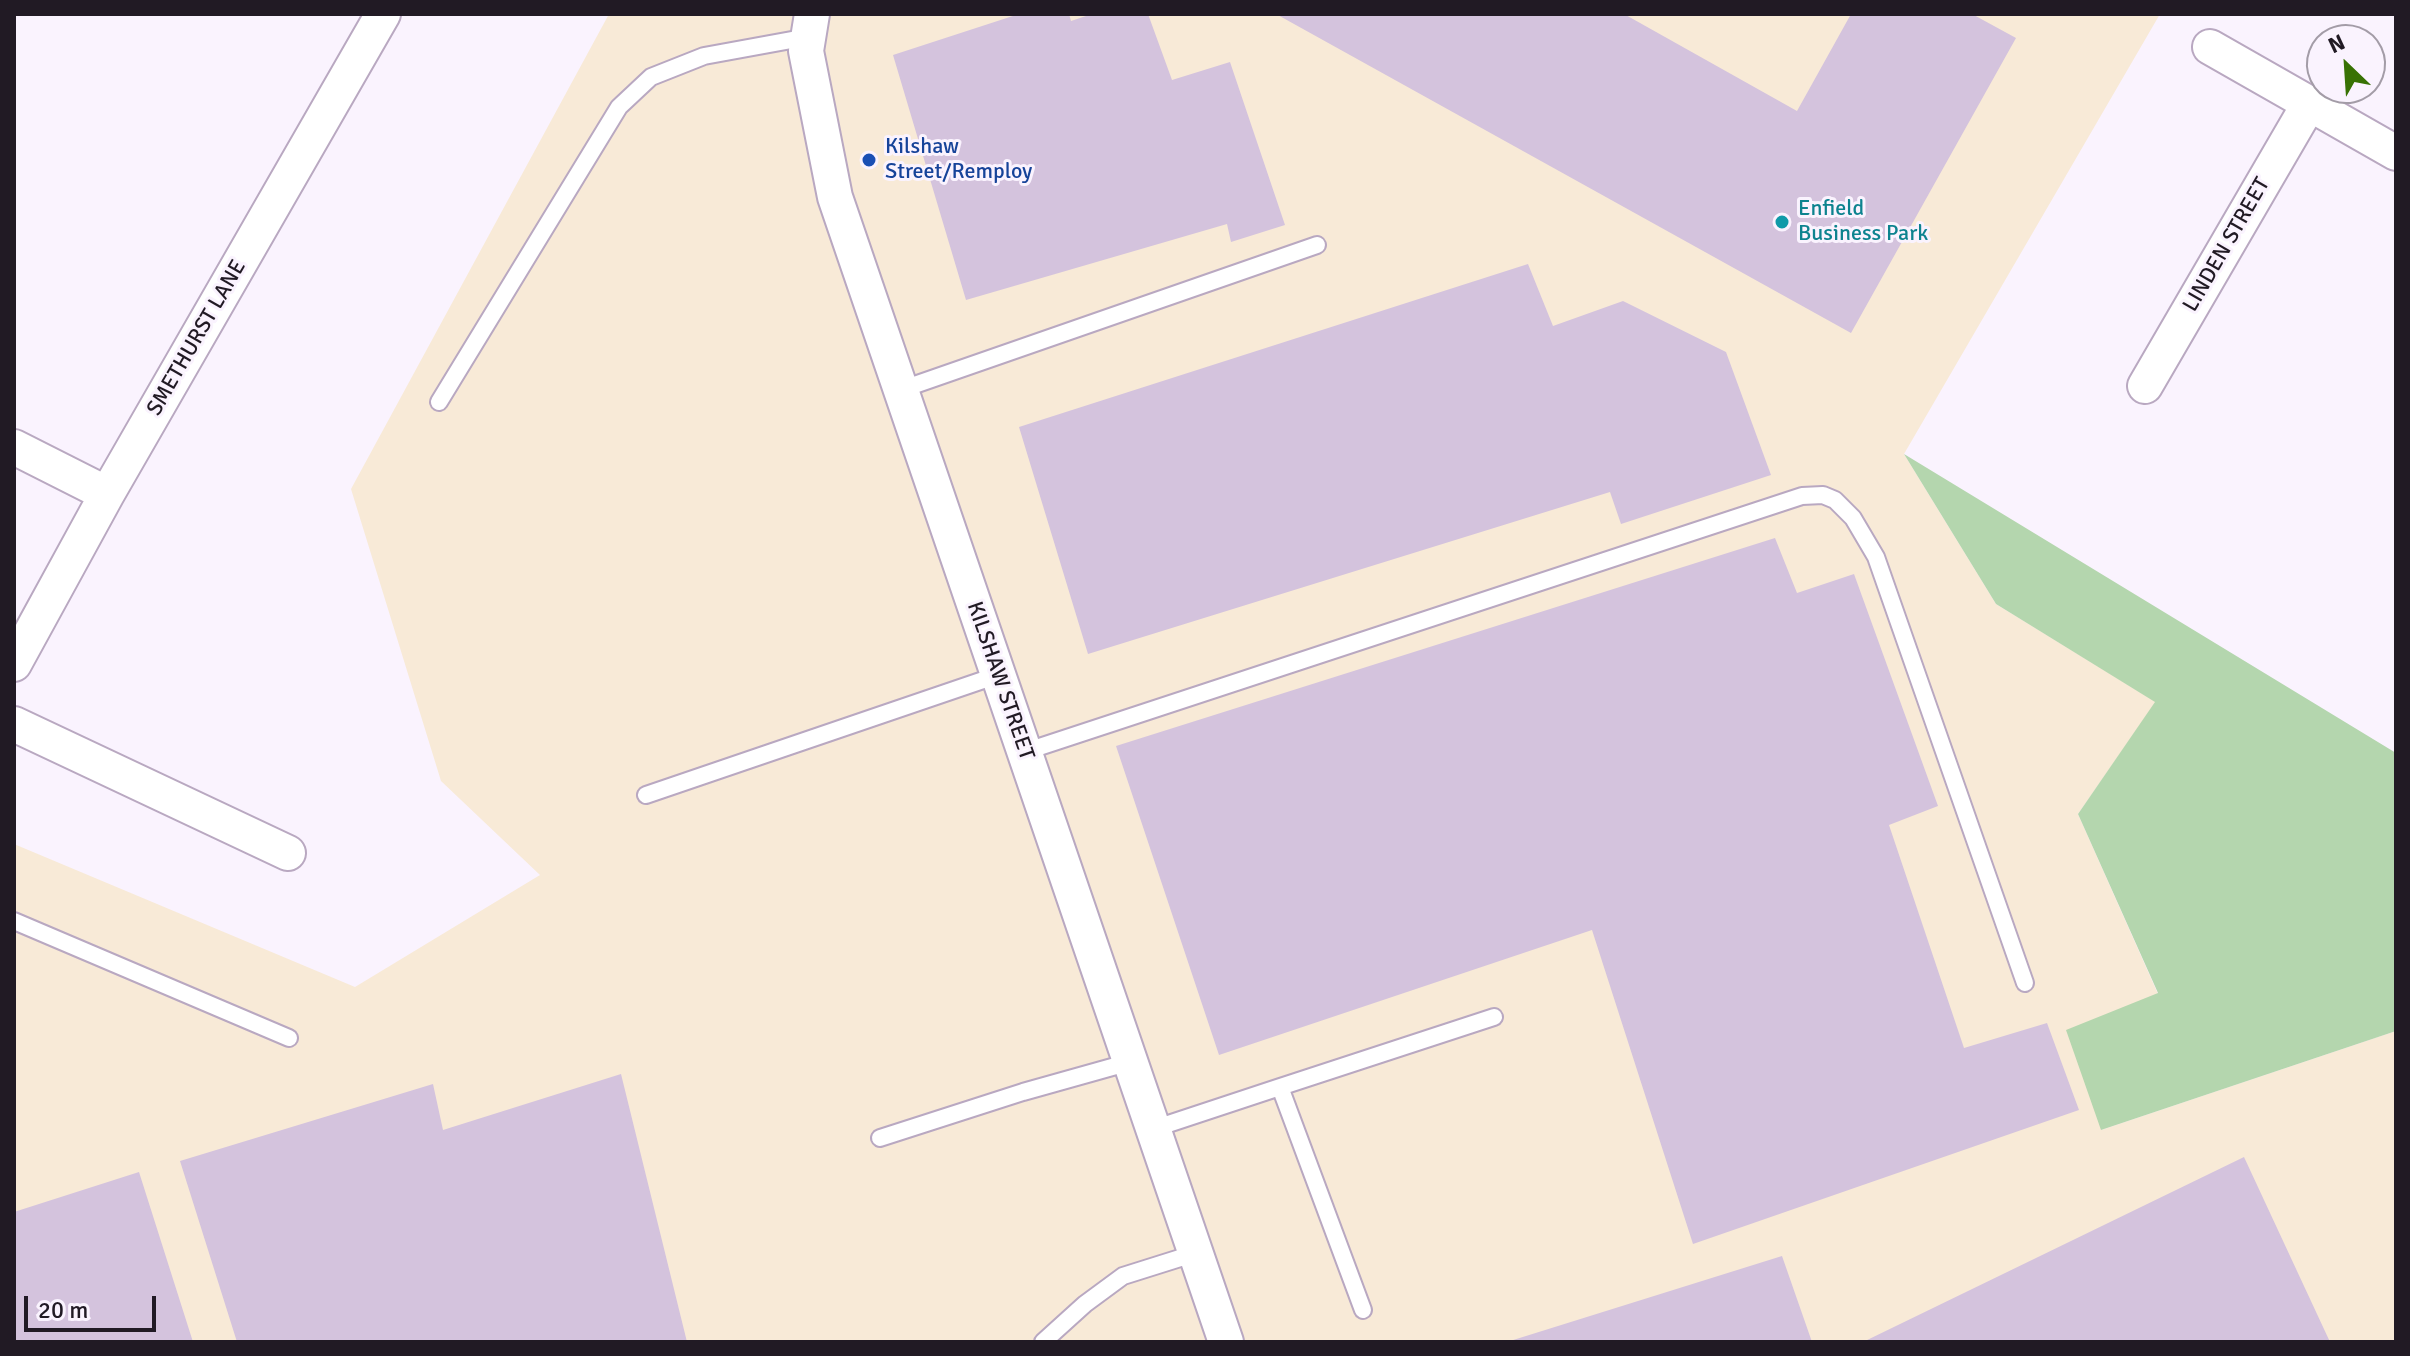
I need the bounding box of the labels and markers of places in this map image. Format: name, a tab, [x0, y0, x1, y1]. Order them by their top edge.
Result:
place label: Kilshaw Street/Remploy	[885, 134, 1032, 186]
marker: Kilshaw Street/Remploy	[860, 151, 878, 169]
place label: Enfield Business Park	[1798, 196, 1928, 248]
marker: Enfield Business Park	[1773, 213, 1791, 231]

